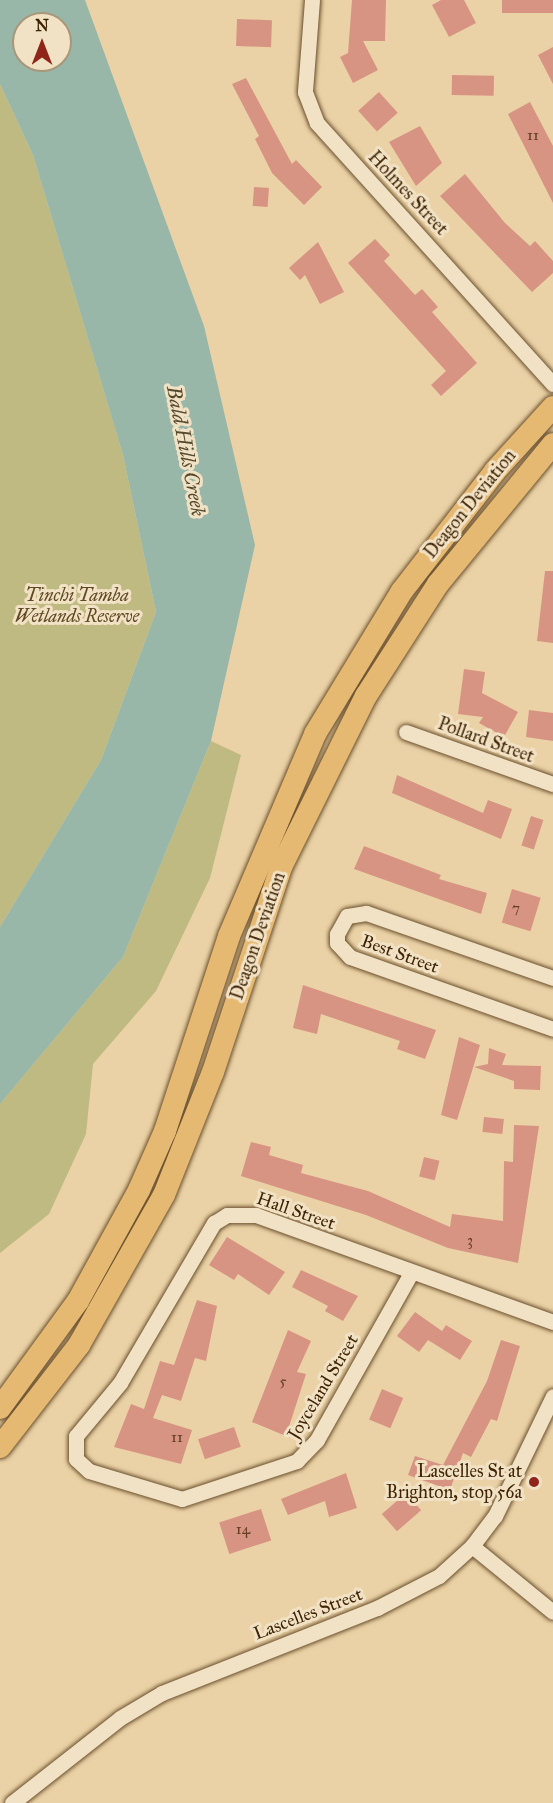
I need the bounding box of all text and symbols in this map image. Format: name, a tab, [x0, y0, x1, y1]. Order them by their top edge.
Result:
north arrow	[12, 12, 72, 72]
text: N	[35, 16, 49, 35]
house number: 11	[527, 127, 539, 145]
street label: Holmes Street	[364, 146, 452, 240]
water label: Bald Hills Creek	[162, 384, 210, 518]
street label: Deagon Deviation	[420, 445, 520, 563]
park label: Tinchi Tamba Wetlands Reserve	[15, 585, 139, 628]
street label: Pollard Street	[435, 713, 537, 767]
street label: Deagon Deviation	[226, 869, 290, 1003]
house number: 7	[512, 900, 520, 918]
street label: Best Street	[358, 930, 442, 978]
street label: Hall Street	[254, 1188, 338, 1234]
house number: 3	[467, 1232, 473, 1250]
street label: Joyceland Street	[283, 1330, 363, 1444]
house number: 5	[280, 1373, 286, 1391]
house number: 11	[171, 1429, 183, 1447]
place label: Lascelles St at Brighton, stop 56a	[386, 1461, 522, 1504]
marker: Lascelles St at Brighton, stop 56a	[527, 1475, 541, 1489]
house number: 14	[236, 1521, 250, 1539]
street label: Lascelles Street	[250, 1583, 366, 1645]

